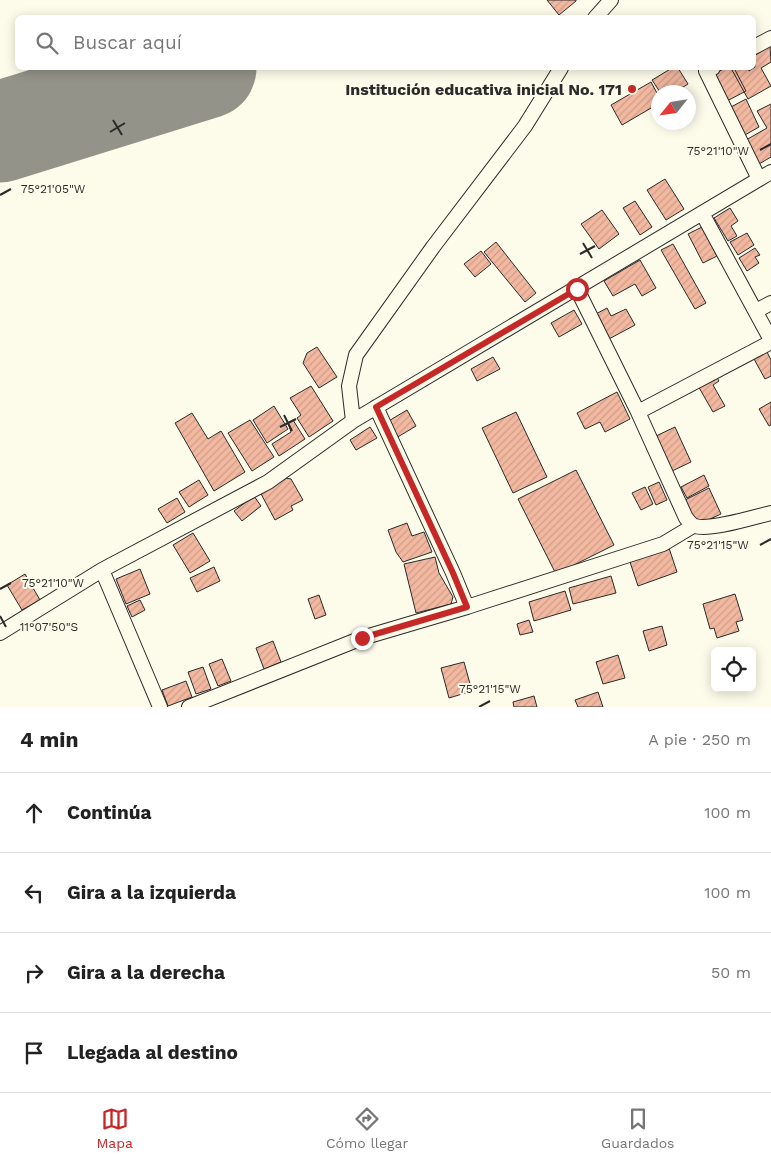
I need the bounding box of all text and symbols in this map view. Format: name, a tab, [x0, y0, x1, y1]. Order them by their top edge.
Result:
search box	[15, 15, 756, 70]
icon: search	[33, 29, 61, 57]
text: Buscar aquí	[73, 31, 182, 54]
place label: Institución educativa inicial No. 171	[345, 80, 622, 99]
marker: Institución educativa inicial No. 171	[626, 83, 638, 95]
north arrow	[651, 85, 696, 130]
text: 75°21'10"W	[687, 144, 750, 158]
text: 75°21'05"W	[21, 182, 86, 196]
route start	[566, 278, 589, 301]
text: 75°21'15"W	[687, 538, 749, 552]
text: 75°21'10"W	[22, 576, 85, 590]
text: 11°07'50"S	[20, 620, 78, 634]
route end	[351, 627, 374, 650]
map controls	[711, 647, 756, 692]
button: locate	[711, 647, 756, 692]
text: 75°21'15"W	[459, 682, 521, 696]
text: 4 min	[20, 727, 78, 752]
text: A pie · 250 m	[648, 730, 751, 749]
icon: ahead	[20, 799, 48, 827]
text: Continúa	[67, 801, 151, 824]
text: 100 m	[704, 803, 751, 822]
icon: left	[20, 879, 48, 907]
text: Gira a la izquierda	[67, 881, 236, 904]
text: 100 m	[704, 883, 751, 902]
icon: right	[20, 959, 48, 987]
text: Gira a la derecha	[67, 961, 225, 984]
text: 50 m	[711, 963, 751, 982]
icon: arrive	[20, 1039, 48, 1067]
text: Llegada al destino	[67, 1041, 238, 1064]
tab: Mapa	[96, 1105, 133, 1151]
tab: Cómo llegar	[326, 1105, 408, 1151]
tab: Guardados	[601, 1105, 675, 1151]

